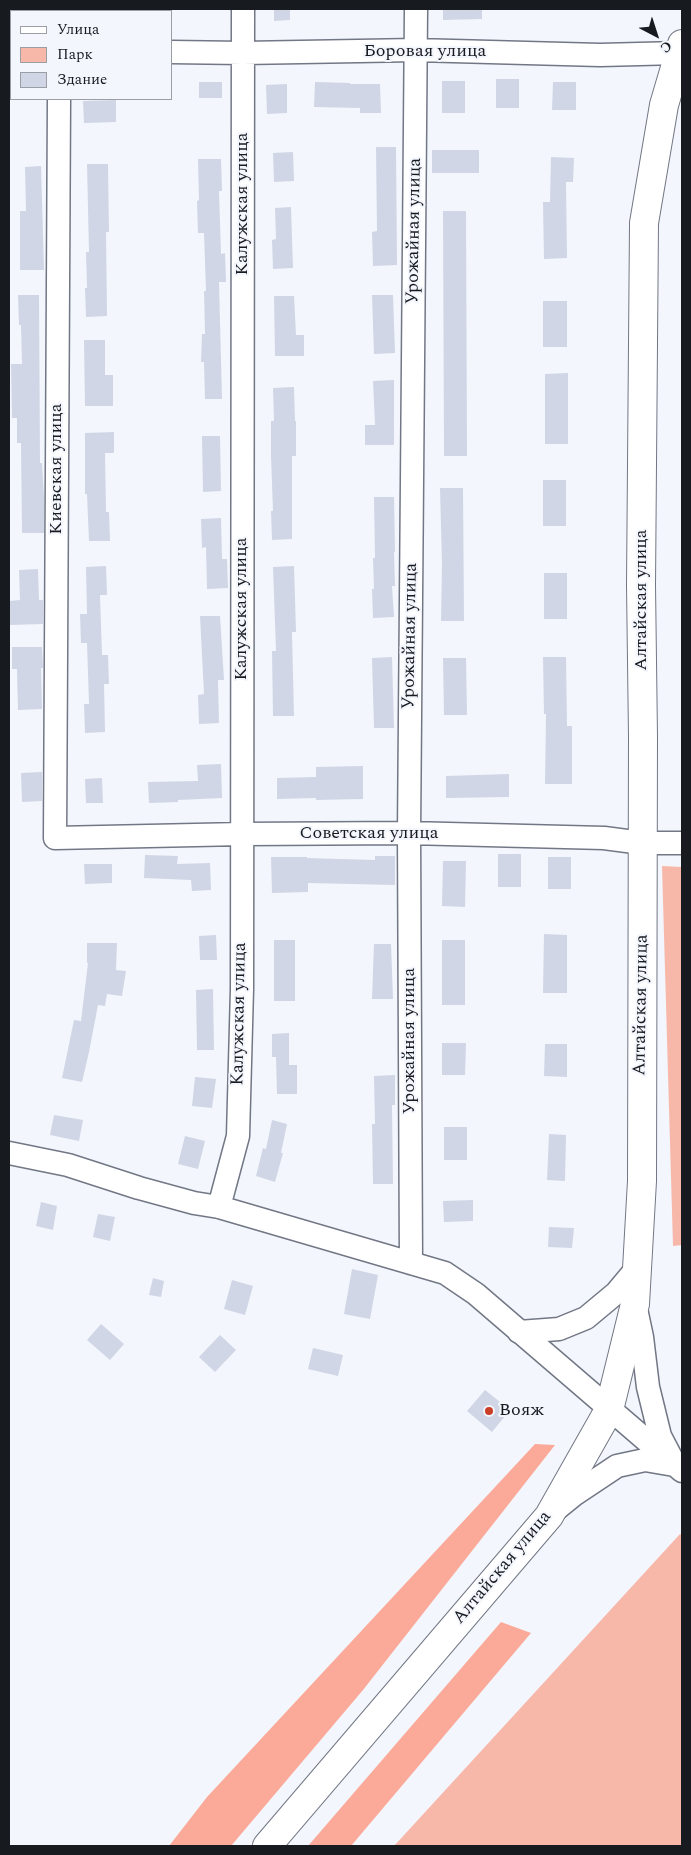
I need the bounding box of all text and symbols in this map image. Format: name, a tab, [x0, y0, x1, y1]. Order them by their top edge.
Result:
legend	[10, 10, 172, 100]
north arrow	[631, 10, 681, 60]
text: Улица	[57, 18, 99, 41]
text: С	[655, 36, 677, 58]
street label: Боровая улица	[364, 41, 486, 63]
text: Парк	[57, 43, 93, 66]
text: Здание	[57, 68, 107, 91]
street label: Калужская улица	[232, 132, 254, 276]
street label: Урожайная улица	[403, 158, 427, 304]
street label: Киевская улица	[46, 403, 68, 535]
street label: Алтайская улица	[631, 529, 653, 671]
street label: Калужская улица	[231, 537, 253, 681]
street label: Урожайная улица	[399, 563, 423, 709]
street label: Советская улица	[299, 823, 439, 845]
street label: Алтайская улица	[630, 934, 654, 1076]
street label: Калужская улица	[228, 942, 252, 1086]
street label: Урожайная улица	[399, 968, 421, 1114]
place label: Вояж	[499, 1400, 544, 1422]
marker: Вояж	[483, 1405, 495, 1417]
street label: Алтайская улица	[449, 1507, 557, 1629]

